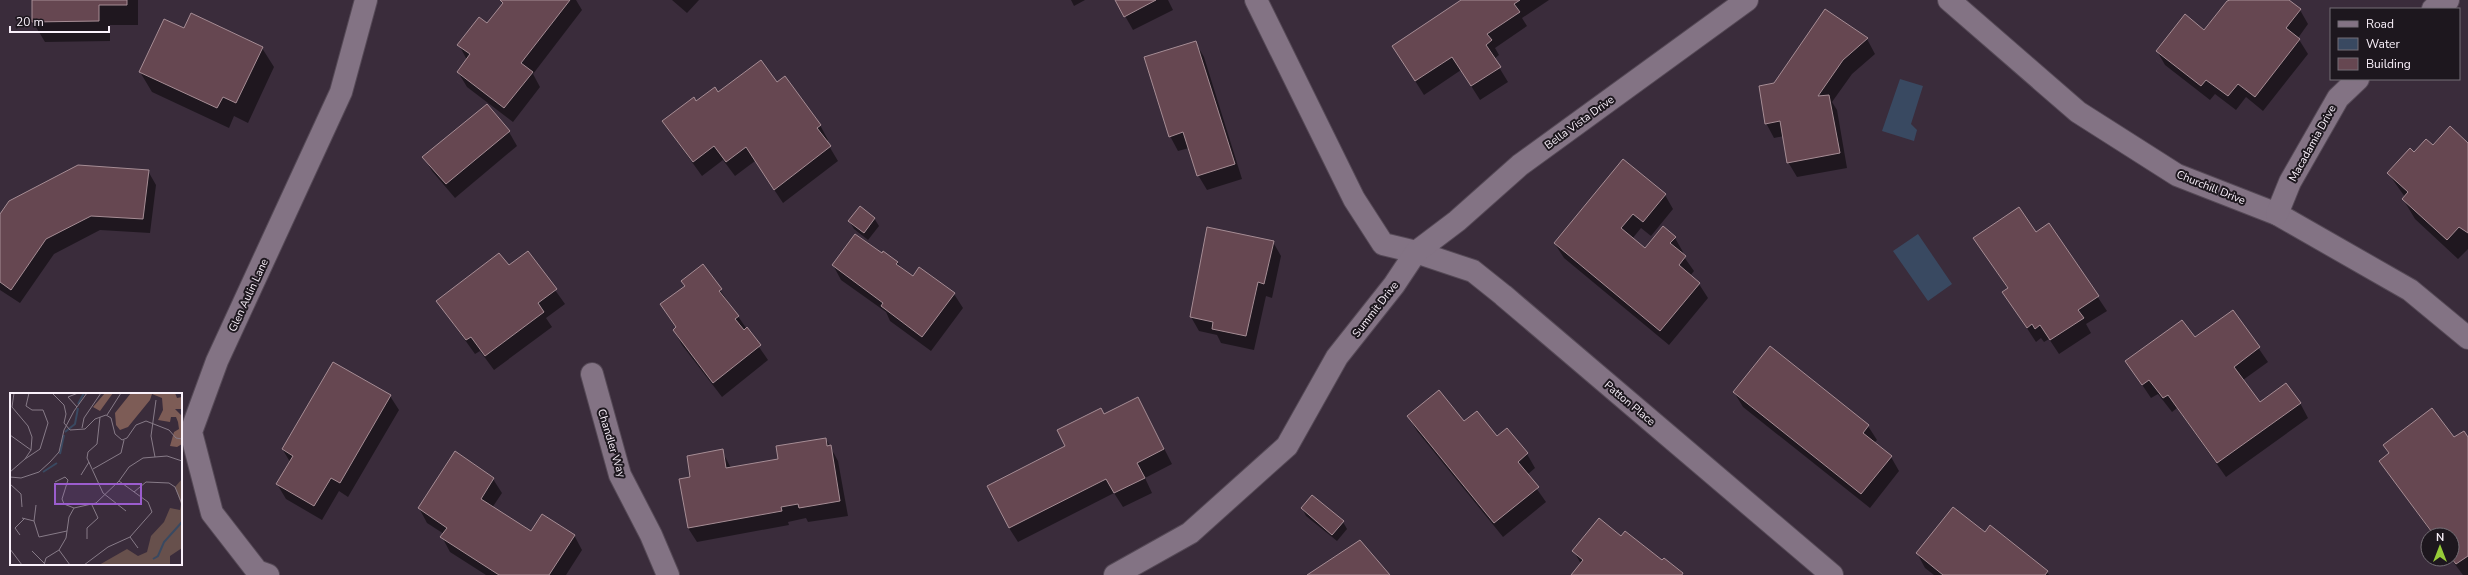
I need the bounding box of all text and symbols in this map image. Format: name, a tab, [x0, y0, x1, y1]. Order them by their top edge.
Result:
scale bar	[10, 8, 109, 34]
legend	[2330, 8, 2460, 80]
text: 20 m	[16, 14, 44, 30]
text: Road	[2366, 16, 2394, 32]
text: Water	[2366, 36, 2400, 52]
text: Building	[2366, 56, 2411, 72]
street label: Bella Vista Drive	[1542, 92, 1617, 153]
street label: Macadamia Drive	[2285, 102, 2340, 184]
street label: Churchill Drive	[2174, 167, 2248, 208]
street label: Glen Aulin Lane	[225, 256, 272, 334]
street label: Summit Drive	[1349, 278, 1402, 340]
street label: Patton Place	[1601, 378, 1658, 429]
inset map	[10, 393, 182, 565]
street label: Chandler Way	[594, 407, 629, 480]
north arrow	[2420, 527, 2460, 567]
text: N	[2436, 530, 2444, 545]

